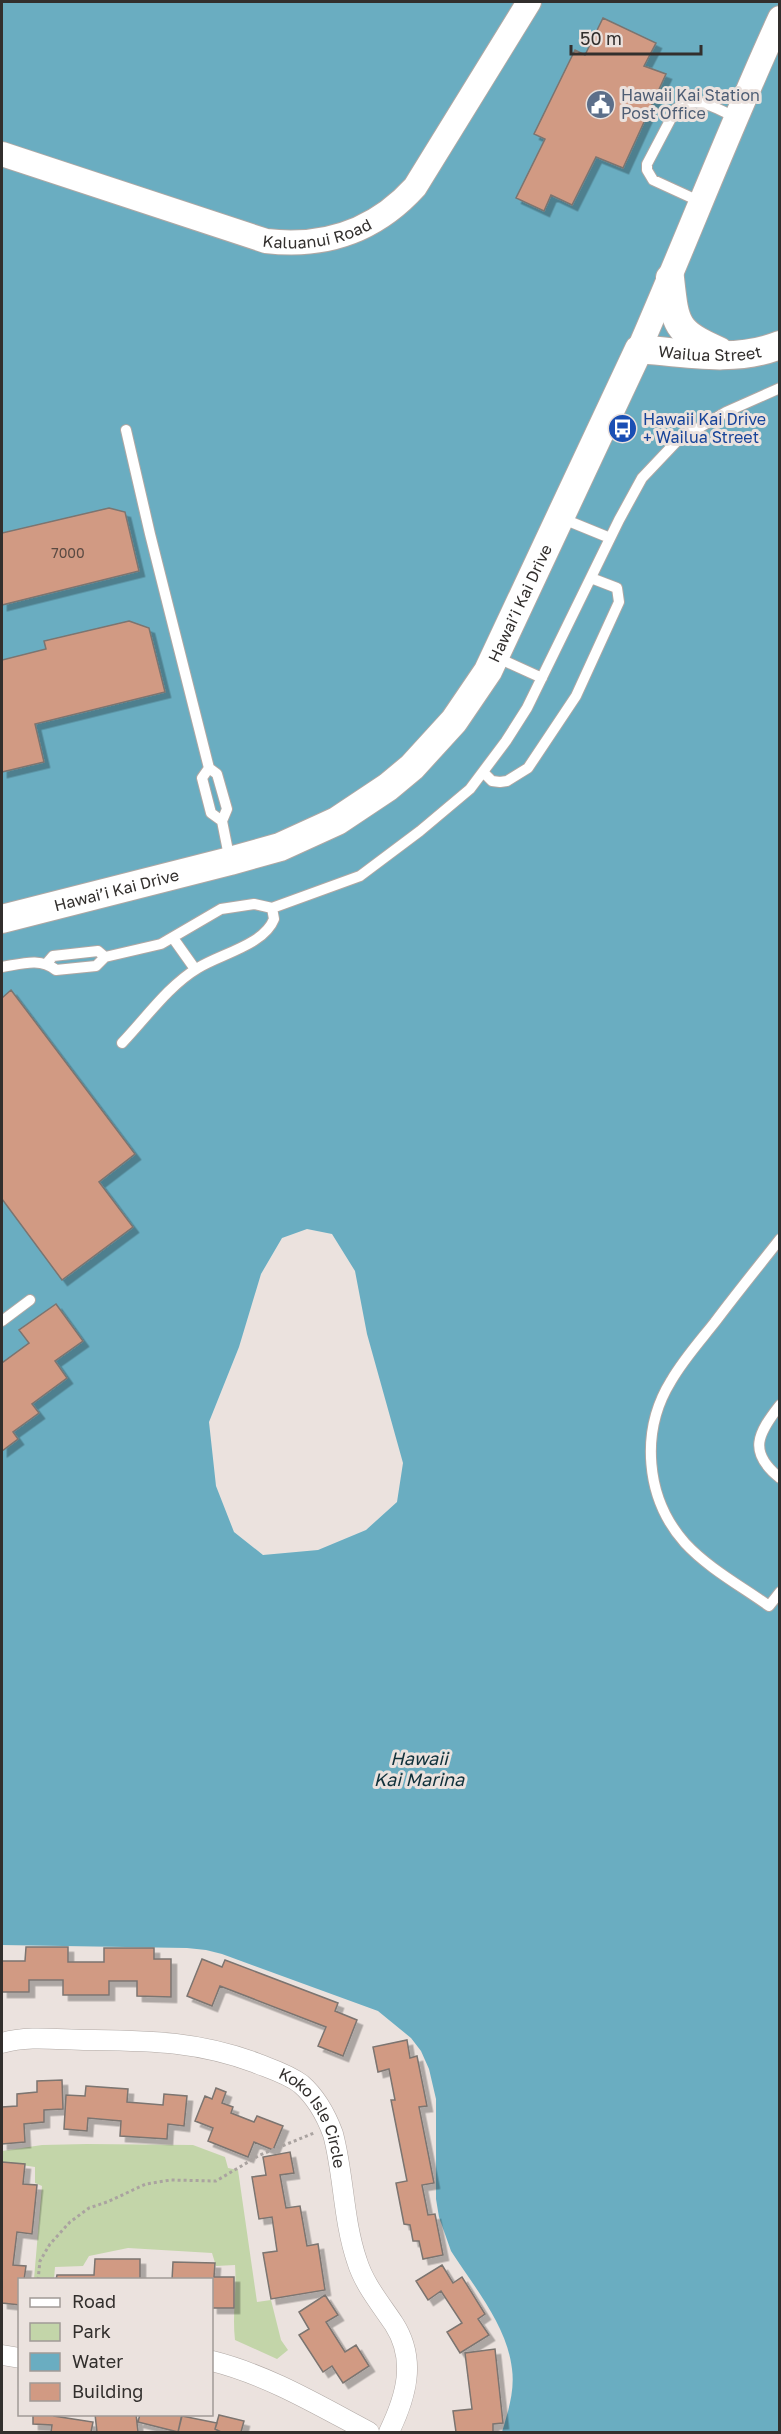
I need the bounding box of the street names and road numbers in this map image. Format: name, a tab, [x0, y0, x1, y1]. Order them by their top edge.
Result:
street label: Kaluanui Road	[262, 214, 375, 253]
street label: Wailua Street	[657, 341, 763, 365]
street label: Hawai’i Kai Drive	[484, 541, 556, 665]
street label: Hawai’i Kai Drive	[52, 864, 181, 915]
street label: Koko Isle Circle	[276, 2063, 350, 2169]

